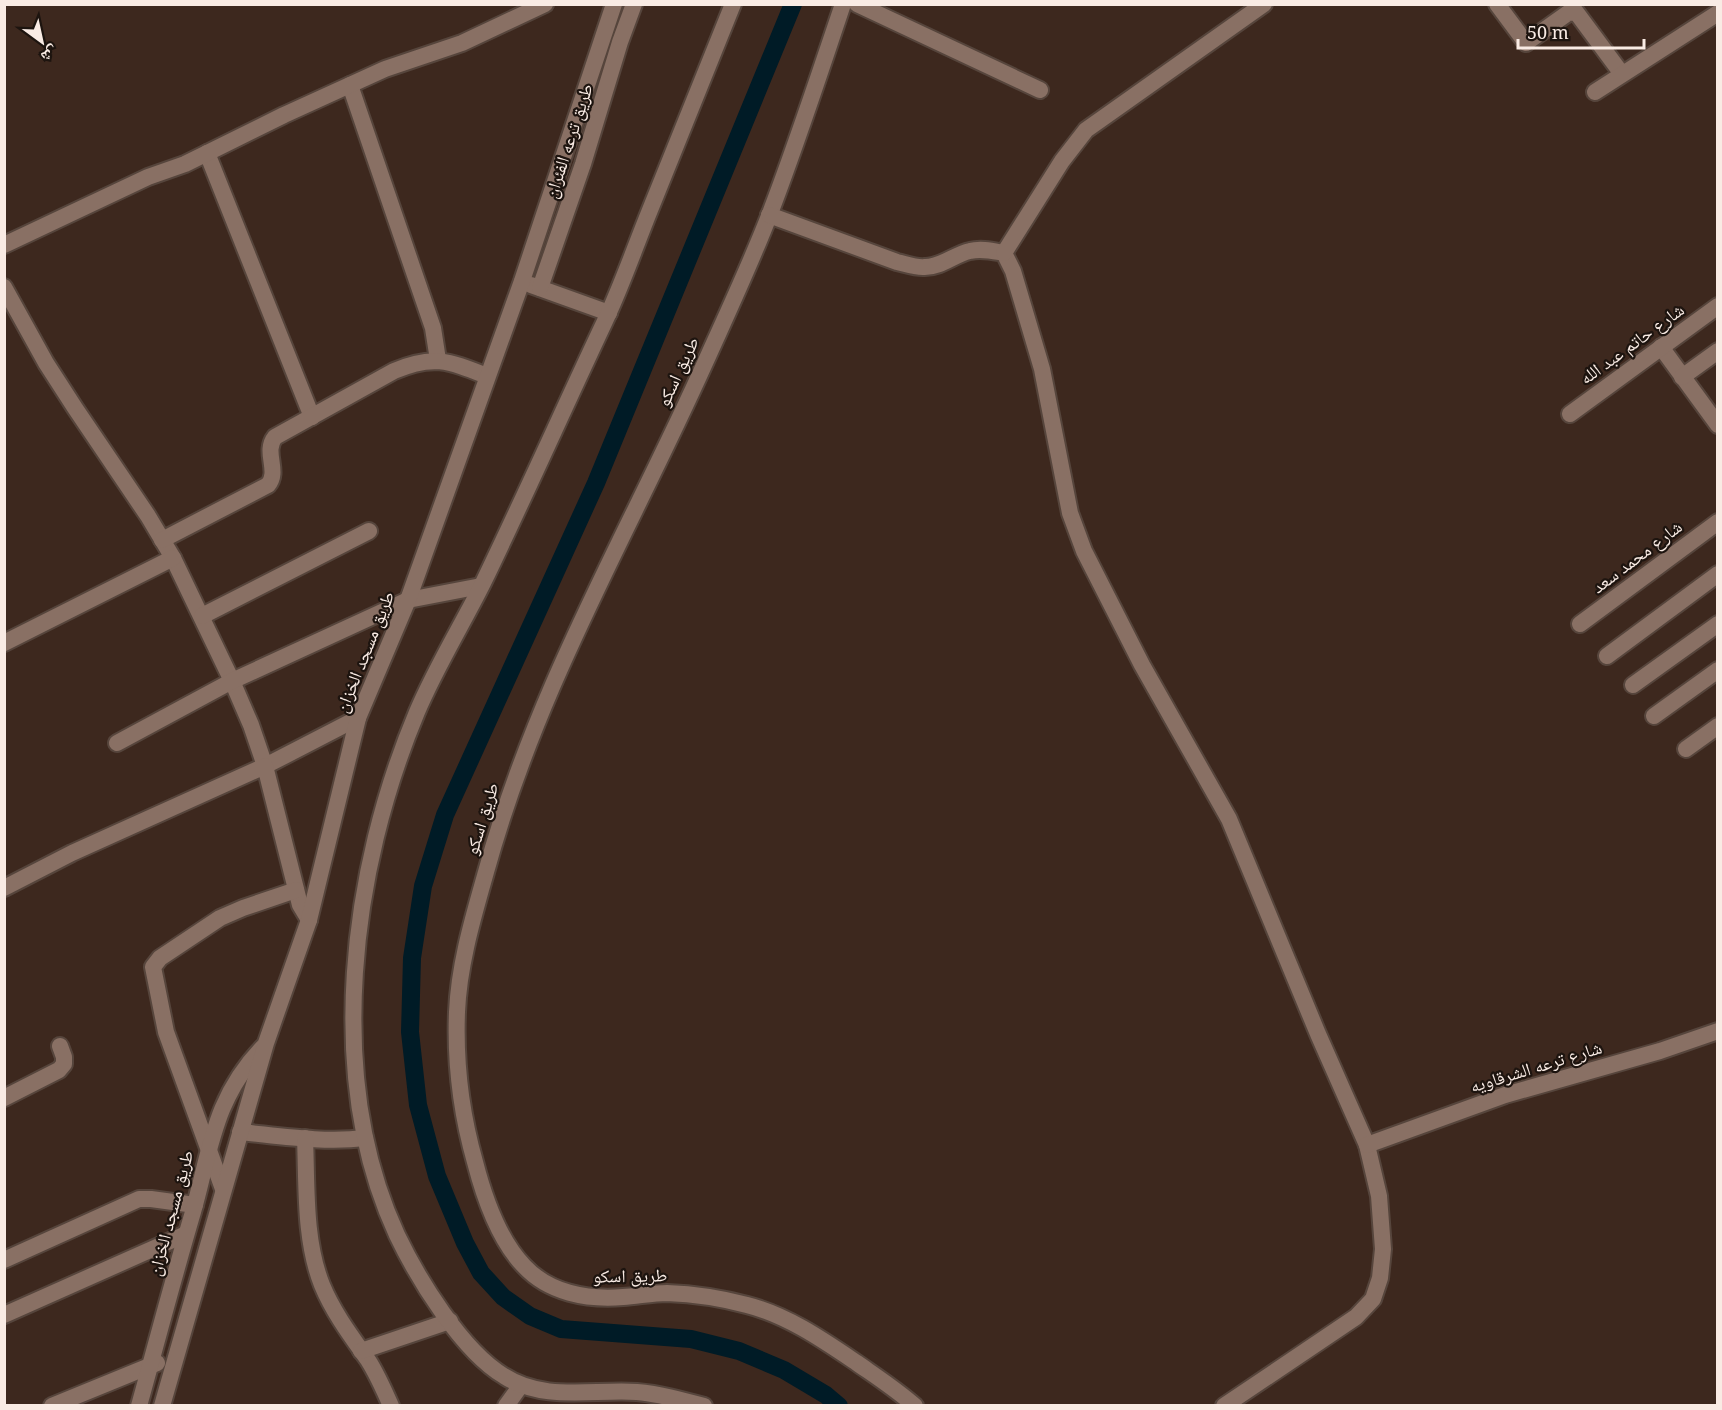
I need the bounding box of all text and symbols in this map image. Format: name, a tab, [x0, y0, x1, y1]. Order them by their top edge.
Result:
north arrow	[12, 12, 72, 72]
scale bar	[1518, 12, 1644, 50]
text: 50 m	[1527, 20, 1569, 44]
text: ش	[37, 41, 63, 68]
street label: طريق ترعه الفئران	[538, 80, 598, 201]
street label: شارع حاتم عبد الله	[1574, 297, 1689, 390]
street label: طريق اسكو	[650, 333, 704, 410]
street label: شارع محمد سعد	[1586, 514, 1687, 598]
street label: طريق مسجد الخزان	[329, 587, 399, 716]
street label: طريق اسكو	[459, 780, 503, 858]
street label: شارع ترعه الشرقاويه	[1467, 1035, 1604, 1097]
street label: طريق مسجد الخزان	[142, 1147, 198, 1278]
street label: طريق اسكو	[593, 1262, 667, 1288]

